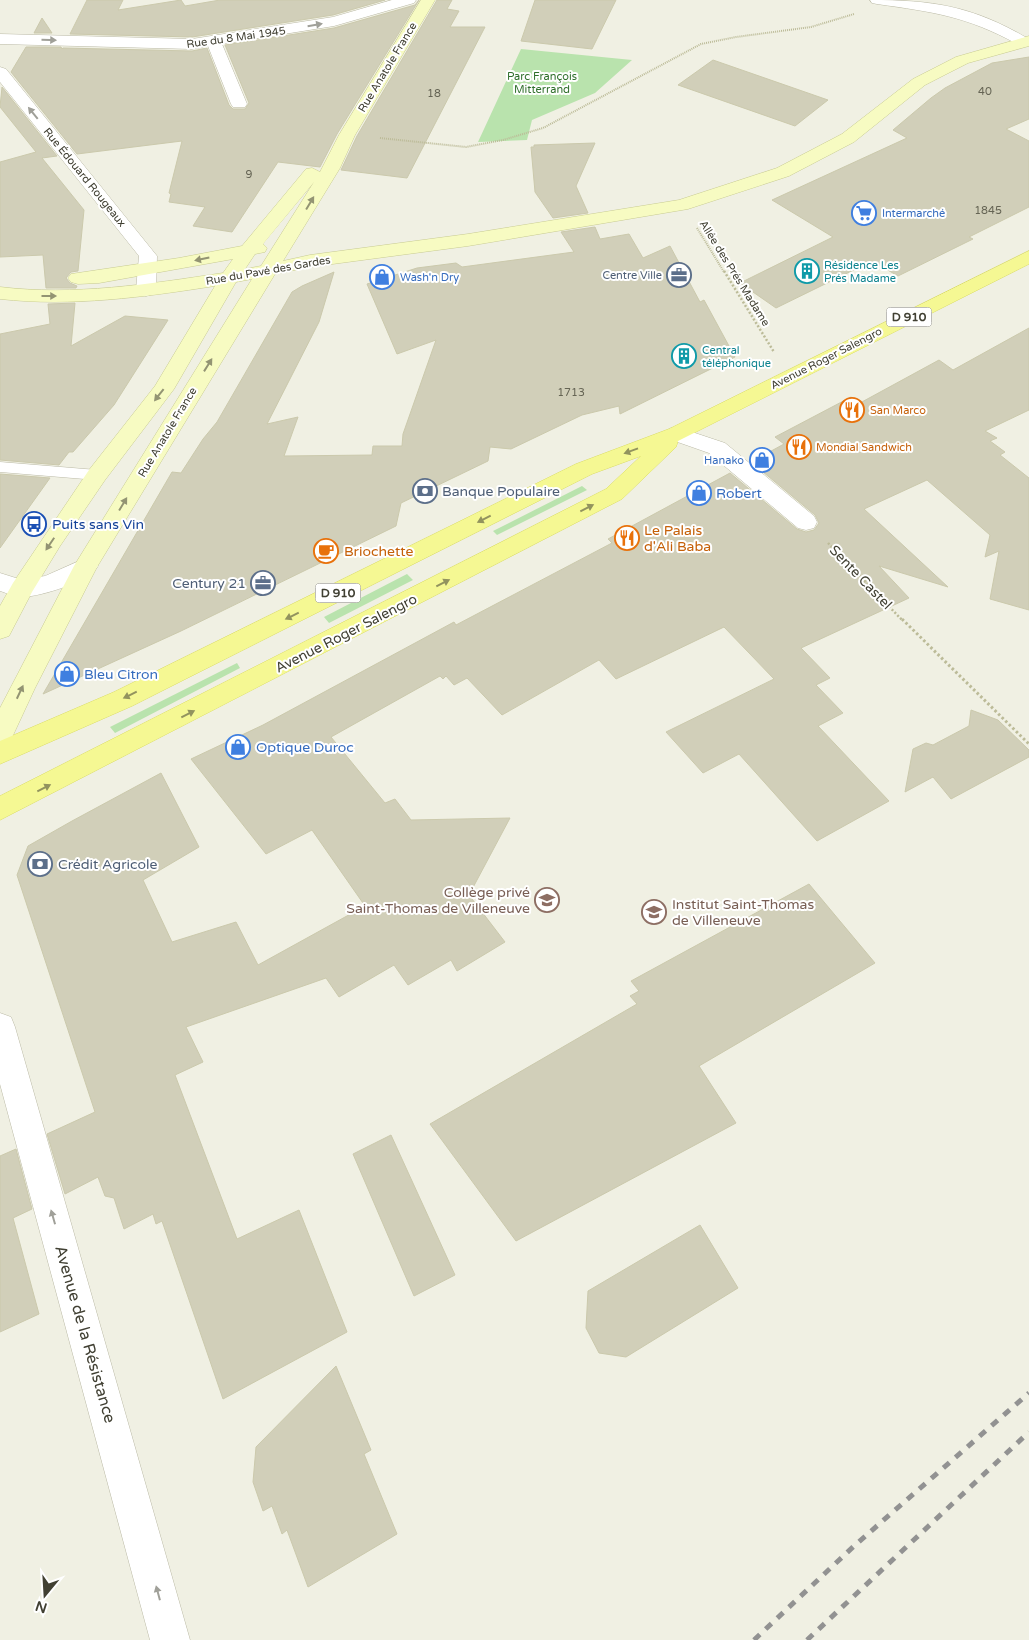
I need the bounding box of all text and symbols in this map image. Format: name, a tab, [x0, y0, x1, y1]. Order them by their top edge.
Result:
one-way arrow	[307, 20, 323, 28]
street label: Rue Anatole France	[355, 20, 419, 115]
street label: Rue du 8 Mai 1945	[186, 24, 287, 51]
one-way arrow	[41, 36, 57, 44]
park label: Parc François Mitterrand	[507, 70, 577, 96]
house number: 40	[978, 85, 992, 98]
house number: 18	[427, 87, 441, 100]
one-way arrow	[28, 107, 39, 120]
street label: Rue Édouard Rougeaux	[41, 124, 129, 230]
house number: 9	[246, 168, 253, 181]
one-way arrow	[306, 197, 315, 210]
supermarket icon: Intermarché	[851, 200, 877, 226]
house number: 1845	[974, 204, 1002, 217]
place label: Intermarché	[882, 207, 945, 220]
street label: Allée des Prés Madame	[697, 218, 772, 329]
street label: Rue du Pavé des Gardes	[205, 253, 331, 288]
one-way arrow	[194, 255, 209, 263]
building icon: Résidence Les Prés Madame	[794, 258, 820, 284]
place label: Résidence Les Prés Madame	[824, 259, 899, 285]
office icon: Centre Ville	[666, 262, 692, 288]
shop icon: Wash'n Dry	[369, 264, 395, 290]
place label: Centre Ville	[602, 269, 662, 282]
place label: Wash'n Dry	[400, 271, 459, 284]
one-way arrow	[41, 292, 57, 300]
road number: D 910	[886, 308, 932, 326]
street label: Avenue Roger Salengro	[768, 325, 884, 392]
building icon: Central téléphonique	[671, 343, 697, 369]
place label: Central téléphonique	[702, 344, 771, 370]
one-way arrow	[203, 358, 212, 371]
street label: Rue Anatole France	[135, 385, 199, 480]
house number: 1713	[557, 386, 585, 399]
one-way arrow	[154, 388, 165, 401]
restaurant icon: San Marco	[839, 397, 865, 423]
place label: San Marco	[870, 404, 926, 417]
restaurant icon: Mondial Sandwich	[786, 434, 812, 460]
place label: Mondial Sandwich	[816, 441, 912, 454]
one-way arrow	[623, 447, 638, 455]
shop icon: Hanako	[749, 447, 775, 473]
place label: Hanako	[704, 454, 744, 467]
bank icon: Banque Populaire	[412, 478, 438, 504]
shop icon: Robert	[686, 480, 712, 506]
place label: Banque Populaire	[442, 483, 560, 500]
place label: Robert	[716, 485, 763, 502]
one-way arrow	[119, 497, 128, 510]
one-way arrow	[580, 504, 594, 512]
bus stop icon: Puits sans Vin	[21, 511, 47, 537]
one-way arrow	[477, 515, 491, 523]
place label: Puits sans Vin	[52, 516, 144, 533]
place label: Le Palais d'Ali Baba	[644, 522, 711, 555]
restaurant icon: Le Palais d'Ali Baba	[614, 525, 640, 551]
one-way arrow	[45, 537, 55, 551]
cafe icon: Briochette	[313, 538, 339, 564]
street label: Sente Castel	[826, 542, 895, 613]
place label: Briochette	[344, 543, 413, 560]
office icon: Century 21	[250, 570, 276, 596]
place label: Century 21	[172, 575, 246, 592]
one-way arrow	[435, 579, 450, 587]
road number: D 910	[316, 584, 360, 602]
street label: Avenue Roger Salengro	[272, 590, 420, 677]
one-way arrow	[285, 612, 299, 620]
shop icon: Bleu Citron	[54, 661, 80, 687]
place label: Bleu Citron	[84, 666, 158, 683]
one-way arrow	[16, 685, 24, 699]
one-way arrow	[123, 691, 137, 699]
one-way arrow	[181, 710, 196, 718]
shop icon: Optique Duroc	[225, 734, 251, 760]
place label: Optique Duroc	[256, 739, 354, 756]
one-way arrow	[36, 784, 51, 792]
bank icon: Crédit Agricole	[27, 851, 53, 877]
place label: Crédit Agricole	[58, 856, 157, 873]
place label: Collège privé Saint-Thomas de Villeneuve	[346, 884, 530, 917]
school or university icon: Collège privé Saint-Thomas de Villeneuve	[534, 887, 560, 913]
place label: Institut Saint-Thomas de Villeneuve	[672, 896, 814, 929]
school or university icon: Institut Saint-Thomas de Villeneuve	[641, 899, 667, 925]
one-way arrow	[49, 1210, 57, 1225]
street label: Avenue de la Résistance	[50, 1243, 120, 1425]
north arrow	[20, 1570, 70, 1620]
one-way arrow	[153, 1585, 161, 1600]
text: N	[33, 1597, 49, 1617]

